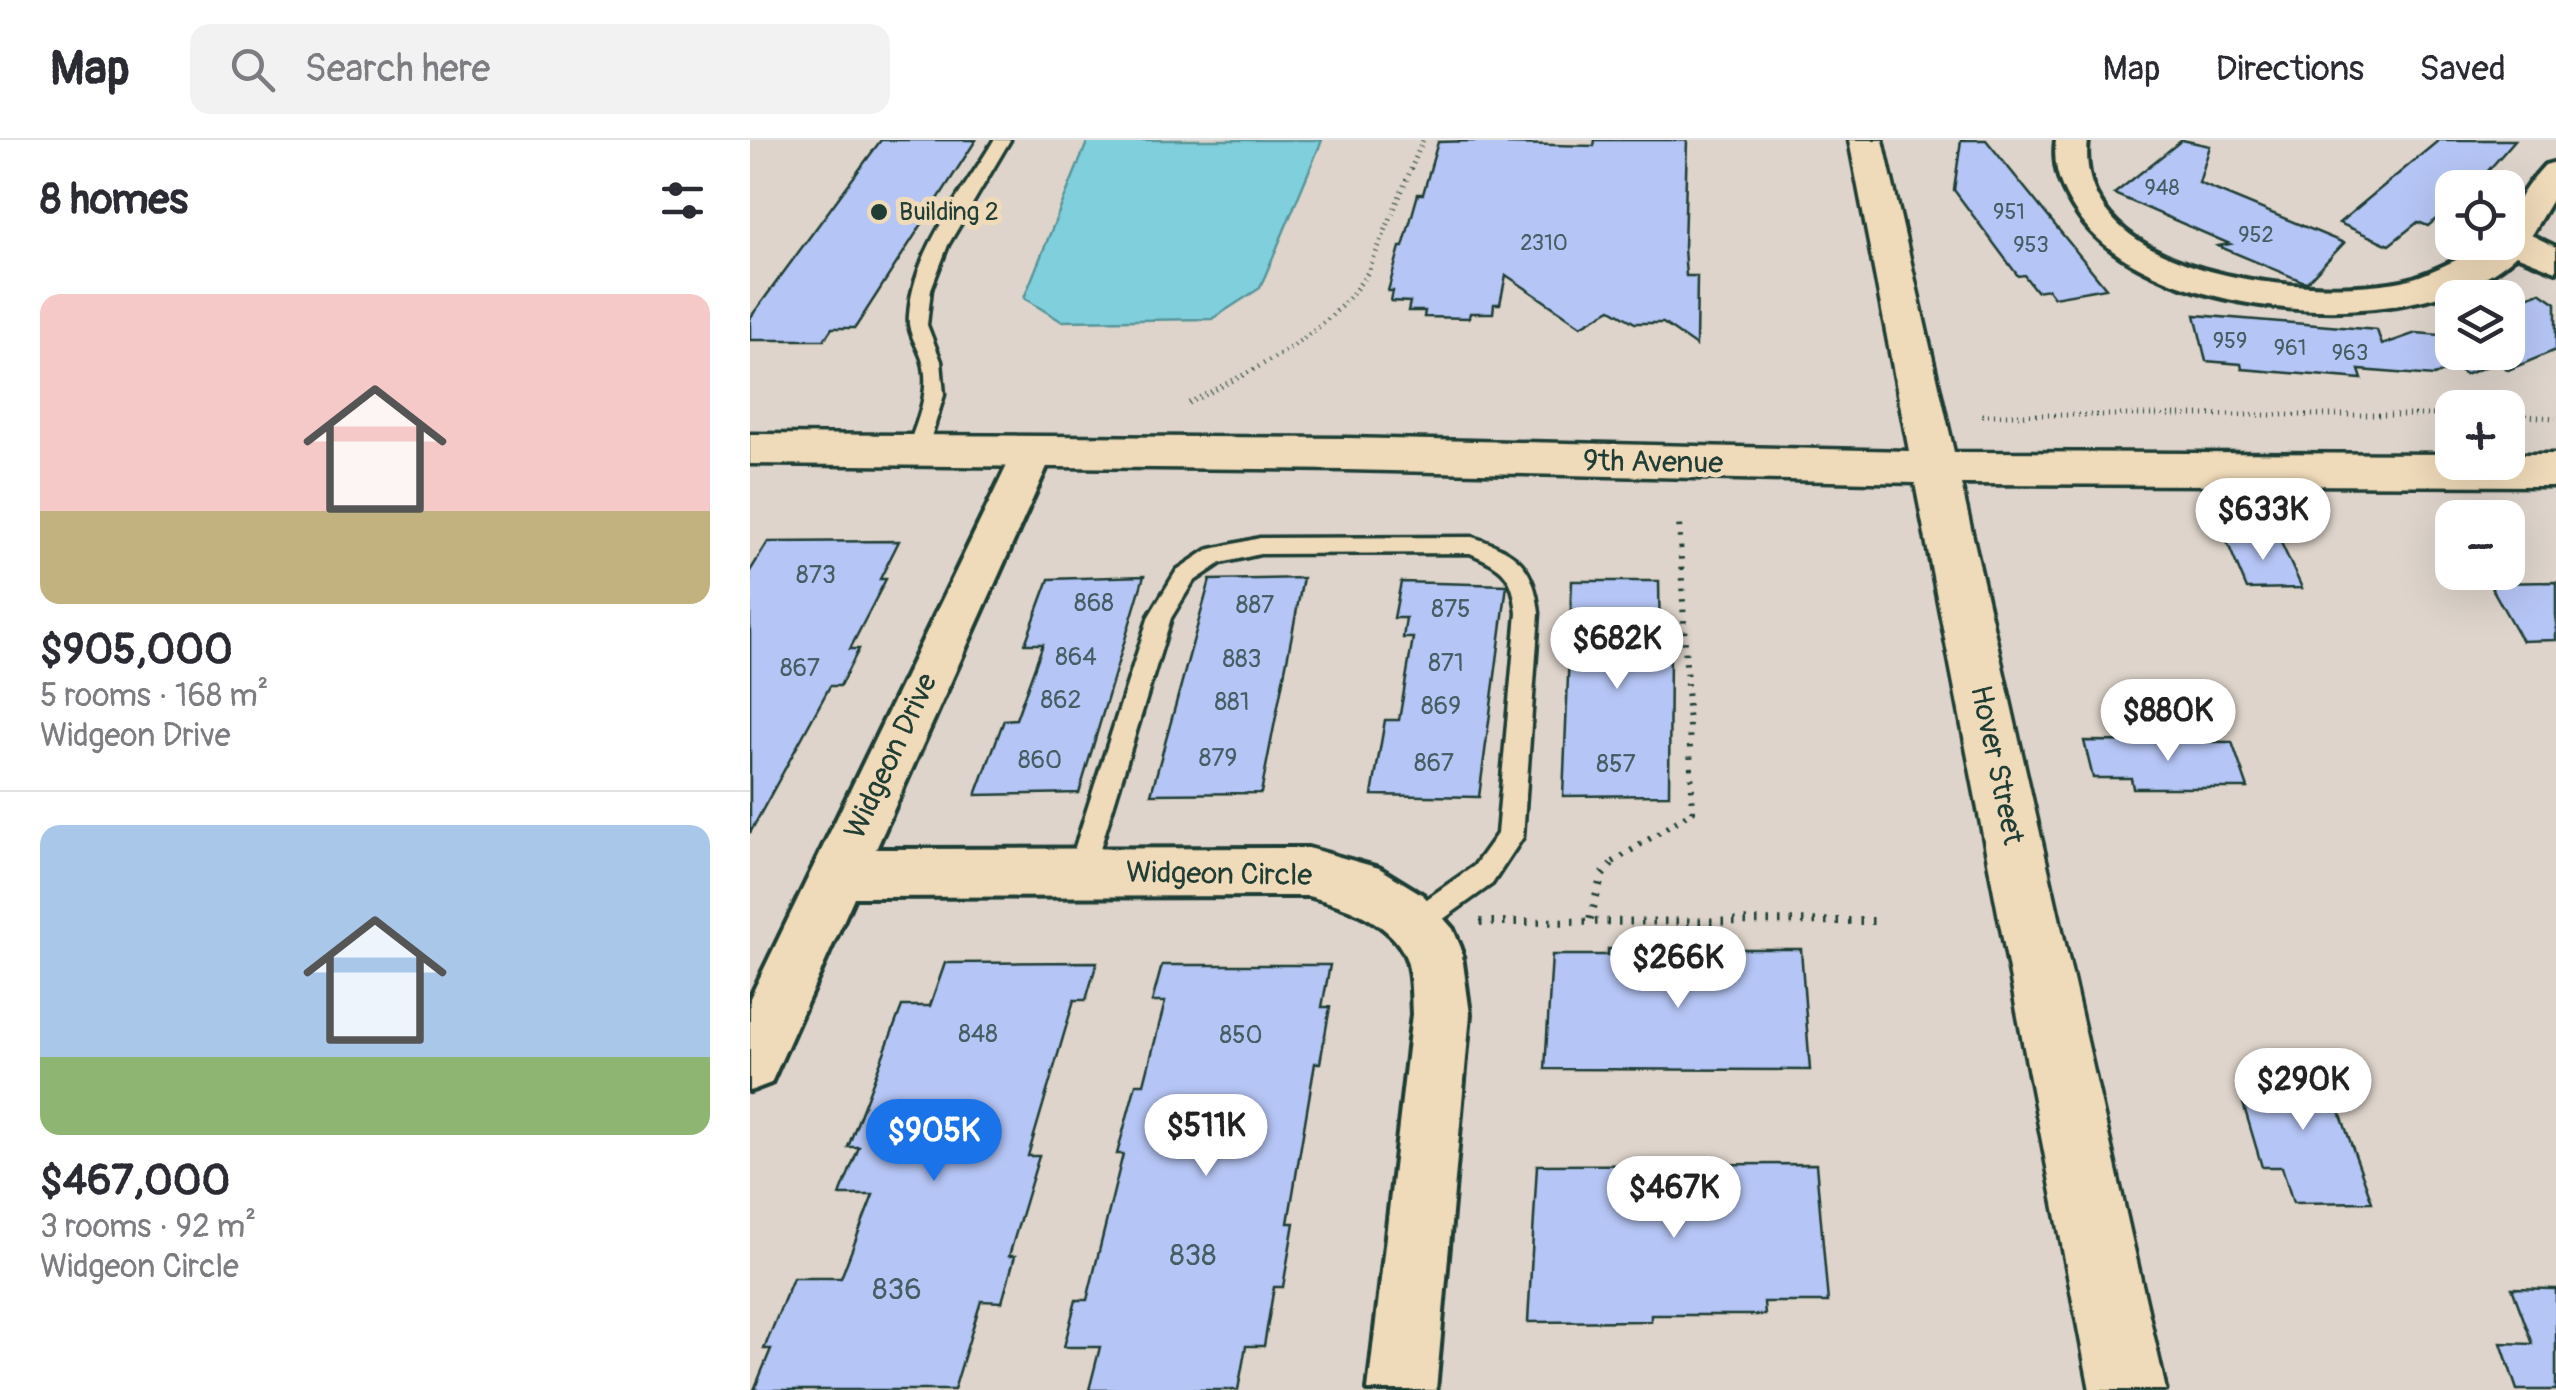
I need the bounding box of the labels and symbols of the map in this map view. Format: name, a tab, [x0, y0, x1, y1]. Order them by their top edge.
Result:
house number: 948	[2144, 174, 2180, 202]
place label: Building 2	[899, 197, 999, 228]
house number: 951	[1993, 198, 2025, 226]
marker: Building 2	[868, 201, 890, 223]
house number: 952	[2238, 221, 2274, 249]
house number: 2310	[1520, 229, 1568, 257]
house number: 953	[2013, 231, 2049, 259]
house number: 959	[2213, 327, 2247, 355]
house number: 961	[2274, 334, 2306, 362]
house number: 963	[2332, 339, 2368, 367]
street label: 9th Avenue	[1583, 442, 1724, 482]
pin: $633K	[2193, 478, 2333, 563]
house number: 873	[796, 560, 836, 591]
house number: 868	[1074, 588, 1114, 619]
house number: 887	[1236, 590, 1274, 621]
house number: 875	[1431, 594, 1471, 625]
pin: $682K	[1547, 607, 1687, 692]
house number: 864	[1055, 642, 1097, 673]
house number: 883	[1222, 644, 1262, 675]
house number: 871	[1428, 648, 1464, 679]
house number: 867	[780, 653, 820, 684]
street label: Widgeon Drive	[836, 667, 946, 845]
pin: $880K	[2098, 679, 2238, 764]
street label: Hover Street	[1962, 682, 2032, 849]
house number: 862	[1040, 685, 1082, 716]
house number: 881	[1215, 687, 1249, 718]
house number: 869	[1421, 691, 1461, 722]
house number: 879	[1199, 743, 1237, 774]
house number: 860	[1018, 745, 1062, 776]
house number: 867	[1414, 748, 1454, 779]
house number: 857	[1596, 749, 1636, 780]
street label: Widgeon Circle	[1126, 854, 1313, 894]
pin: $266K	[1608, 926, 1748, 1011]
house number: 848	[958, 1019, 998, 1050]
house number: 850	[1219, 1020, 1263, 1051]
pin: $290K	[2233, 1048, 2373, 1133]
pin: $511K	[1136, 1094, 1276, 1179]
pin: $905K	[864, 1099, 1004, 1184]
pin: $467K	[1604, 1156, 1744, 1241]
house number: 838	[1170, 1237, 1216, 1274]
house number: 836	[872, 1271, 922, 1308]

